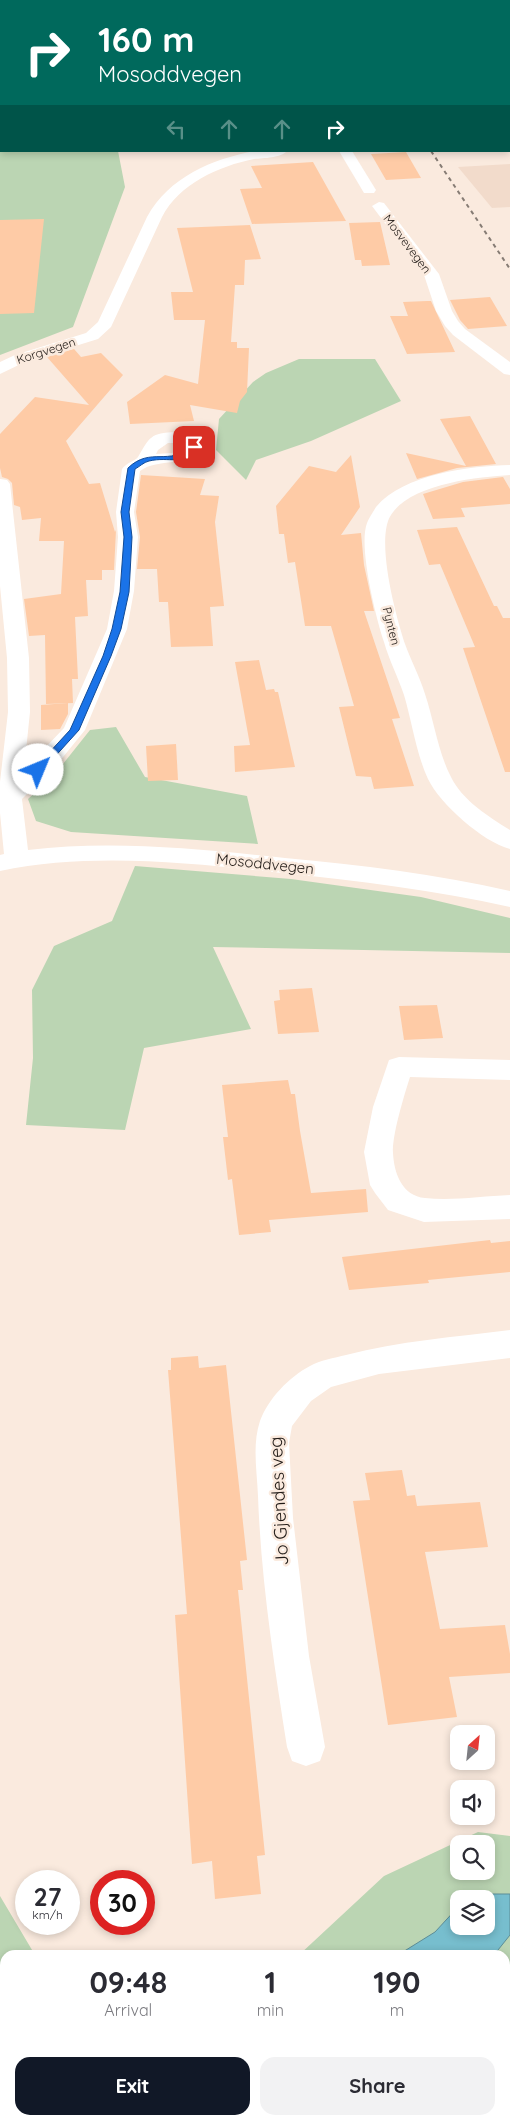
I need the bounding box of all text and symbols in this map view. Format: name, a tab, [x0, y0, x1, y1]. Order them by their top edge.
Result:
text: 160 m	[98, 17, 195, 61]
icon: right	[15, 20, 80, 85]
text: Mosoddvegen	[98, 60, 242, 88]
icon: left	[162, 115, 190, 143]
icon: ahead	[215, 115, 243, 143]
icon: ahead	[268, 115, 296, 143]
icon: right	[321, 115, 349, 143]
street label: Mosvevegen	[380, 211, 434, 276]
street label: Korgvegen	[15, 334, 77, 367]
pin	[173, 426, 215, 468]
icon: arrive	[180, 433, 208, 461]
street label: Pynten	[380, 605, 403, 646]
position arrow	[11, 743, 63, 795]
street label: Mosoddvegen	[215, 849, 315, 878]
street label: Jo Gjendes veg	[264, 1436, 293, 1566]
north arrow	[450, 1725, 495, 1770]
map controls	[450, 1725, 495, 1935]
button: sound	[450, 1780, 495, 1825]
button: search	[450, 1835, 495, 1880]
speed limit sign: 30	[90, 1870, 155, 1935]
text: 27	[34, 1881, 61, 1912]
button: layers	[450, 1890, 495, 1935]
text: km/h	[32, 1907, 63, 1922]
text: 09:48	[89, 1963, 167, 2001]
text: 1	[264, 1963, 276, 2001]
text: 190	[373, 1963, 421, 2001]
text: Arrival	[104, 2000, 152, 2020]
text: min	[257, 2000, 284, 2020]
text: m	[390, 2000, 404, 2020]
button: Exit	[15, 2057, 250, 2115]
button: Share	[260, 2057, 495, 2115]

